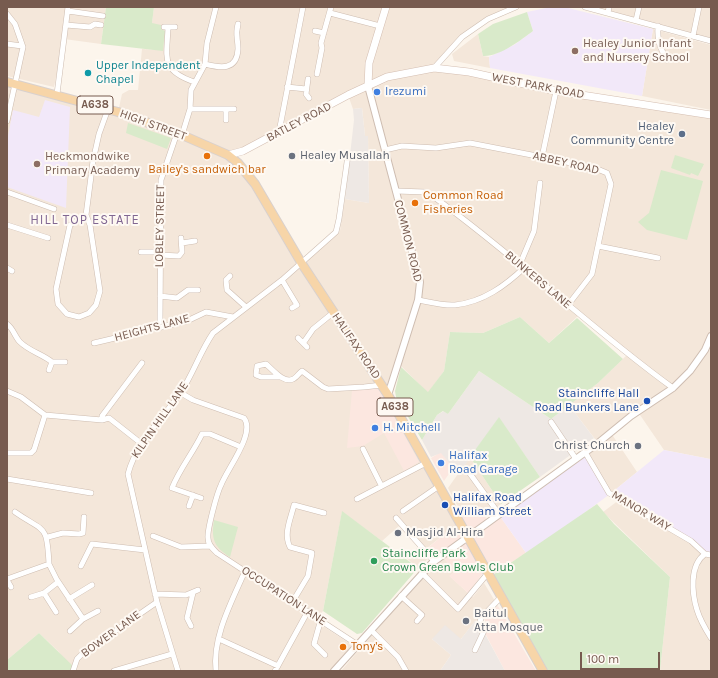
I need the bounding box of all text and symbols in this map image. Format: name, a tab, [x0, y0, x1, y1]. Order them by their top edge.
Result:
place label: Healey Junior Infant and Nursery School	[583, 37, 691, 65]
marker: Healey Junior Infant and Nursery School	[570, 46, 580, 56]
place label: Upper Independent Chapel	[96, 59, 201, 87]
marker: Upper Independent Chapel	[83, 68, 93, 78]
street label: WEST PARK ROAD	[490, 70, 586, 102]
place label: Irezumi	[385, 85, 427, 99]
marker: Irezumi	[372, 87, 382, 97]
road number: A638	[77, 96, 113, 114]
street label: BATLEY ROAD	[264, 99, 334, 145]
street label: HIGH STREET	[118, 106, 188, 144]
place label: Healey Community Centre	[571, 120, 674, 148]
marker: Healey Community Centre	[677, 129, 687, 139]
street label: ABBEY ROAD	[531, 148, 601, 178]
place label: Healey Musallah	[300, 149, 390, 163]
place label: Heckmondwike Primary Academy	[45, 150, 140, 178]
marker: Bailey's sandwich bar	[202, 151, 212, 161]
marker: Healey Musallah	[287, 151, 297, 161]
marker: Heckmondwike Primary Academy	[32, 159, 42, 169]
place label: Bailey's sandwich bar	[148, 163, 266, 177]
street label: LOBLEY STREET	[152, 185, 168, 267]
place label: Common Road Fisheries	[423, 189, 504, 217]
street label: COMMON ROAD	[391, 198, 425, 284]
marker: Common Road Fisheries	[410, 198, 420, 208]
district label: HILL TOP ESTATE	[30, 212, 140, 228]
street label: BUNKERS LANE	[502, 248, 574, 312]
street label: HALIFAX ROAD	[329, 310, 383, 382]
street label: HEIGHTS LANE	[113, 311, 191, 345]
street label: KILPIN HILL LANE	[128, 379, 192, 461]
place label: Staincliffe Hall Road Bunkers Lane	[535, 387, 639, 415]
marker: Staincliffe Hall Road Bunkers Lane	[642, 396, 652, 406]
road number: A638	[377, 398, 413, 416]
place label: H. Mitchell	[383, 421, 441, 435]
marker: H. Mitchell	[370, 423, 380, 433]
place label: Christ Church	[554, 439, 630, 453]
marker: Christ Church	[633, 441, 643, 451]
place label: Halifax Road Garage	[449, 449, 518, 477]
marker: Halifax Road Garage	[436, 458, 446, 468]
street label: MANOR WAY	[609, 488, 673, 534]
place label: Halifax Road William Street	[453, 491, 531, 519]
marker: Halifax Road William Street	[440, 500, 450, 510]
place label: Masjid Al-Hira	[406, 526, 483, 540]
marker: Masjid Al-Hira	[393, 528, 403, 538]
place label: Staincliffe Park Crown Green Bowls Club	[382, 547, 514, 575]
marker: Staincliffe Park Crown Green Bowls Club	[369, 556, 379, 566]
street label: OCCUPATION LANE	[239, 563, 329, 629]
place label: Baitul Atta Mosque	[474, 607, 543, 635]
street label: BOWER LANE	[78, 608, 144, 660]
marker: Baitul Atta Mosque	[461, 616, 471, 626]
place label: Tony's	[351, 640, 383, 654]
marker: Tony's	[338, 642, 348, 652]
scale bar	[582, 644, 662, 670]
text: 100 m	[587, 652, 619, 666]

